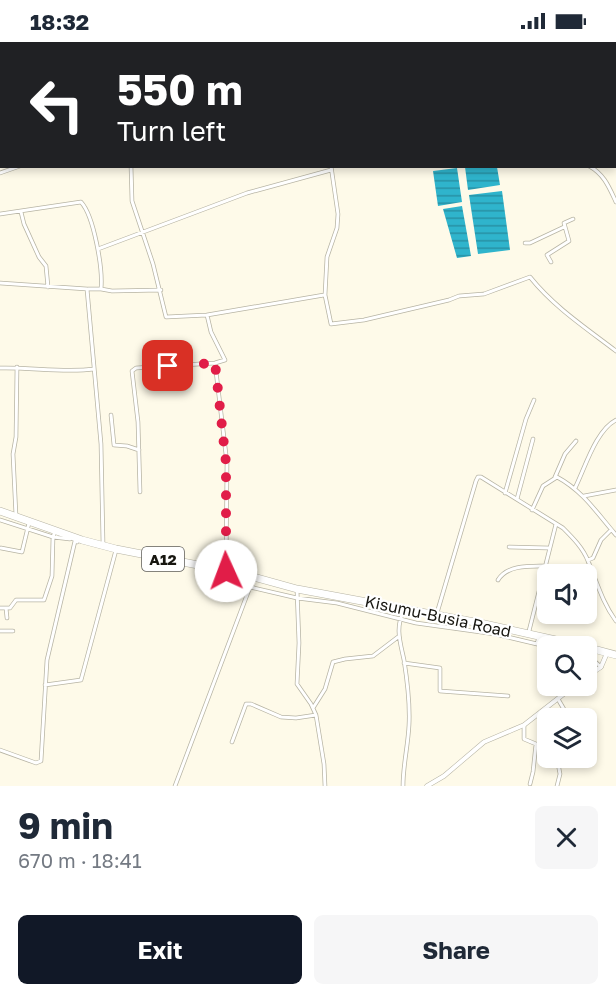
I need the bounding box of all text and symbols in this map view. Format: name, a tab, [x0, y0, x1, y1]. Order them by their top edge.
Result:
text: 18:32	[30, 8, 89, 35]
text: 550 m	[117, 64, 243, 114]
icon: left	[18, 66, 96, 144]
text: Turn left	[117, 115, 226, 147]
pin	[142, 340, 193, 391]
icon: arrive	[151, 349, 184, 382]
position arrow	[194, 539, 258, 603]
road number: A12	[142, 547, 184, 571]
map controls	[537, 564, 597, 768]
button: sound	[537, 564, 597, 624]
street label: Kisumu-Busia Road	[363, 591, 513, 641]
button: search	[537, 636, 597, 696]
button: layers	[537, 708, 597, 768]
text: 9 min	[18, 804, 113, 847]
button: close	[535, 806, 598, 869]
text: 670 m · 18:41	[18, 848, 142, 872]
button: Exit	[18, 915, 302, 984]
button: Share	[314, 915, 598, 984]

